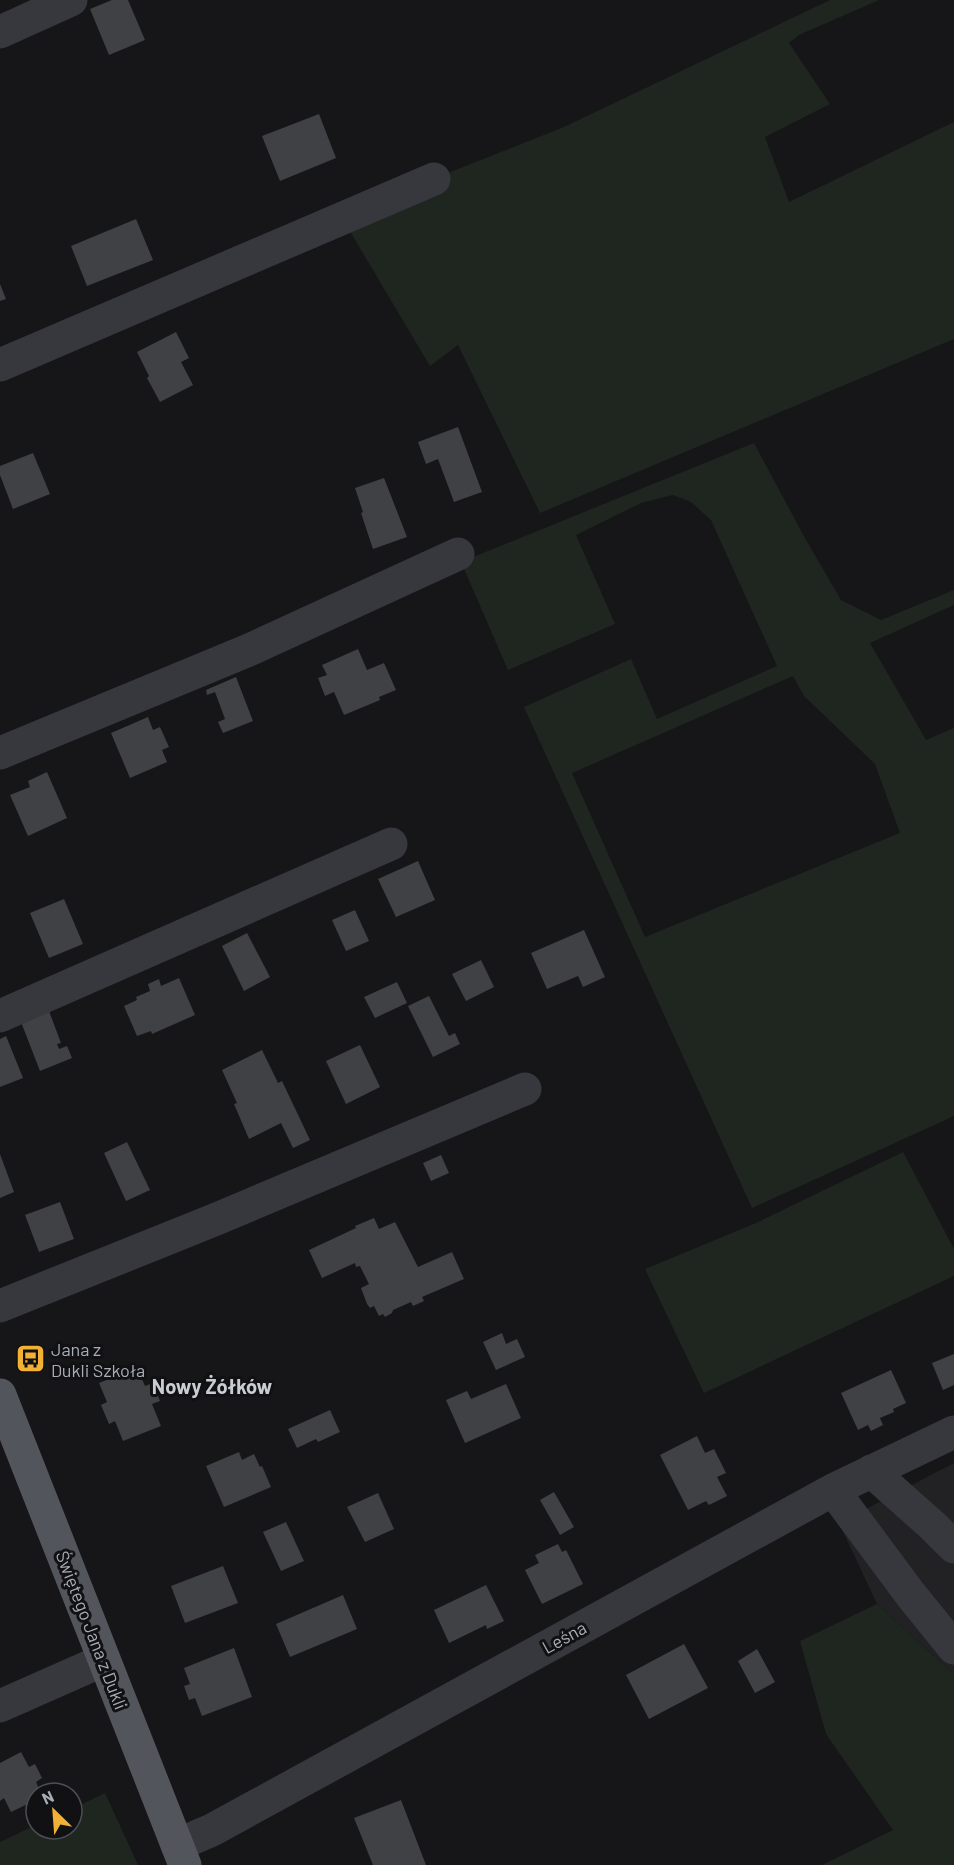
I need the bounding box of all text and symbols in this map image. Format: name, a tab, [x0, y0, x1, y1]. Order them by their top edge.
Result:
place label: Jana z Dukli Szkoła	[51, 1338, 145, 1381]
bus stop icon: Jana z Dukli Szkoła	[14, 1343, 46, 1375]
district label: Nowy Żółków	[152, 1374, 272, 1398]
street label: Świętego Jana z Dukli	[52, 1547, 132, 1713]
street label: Leśna	[538, 1616, 590, 1658]
north arrow	[24, 1781, 84, 1841]
text: N	[39, 1786, 56, 1808]

